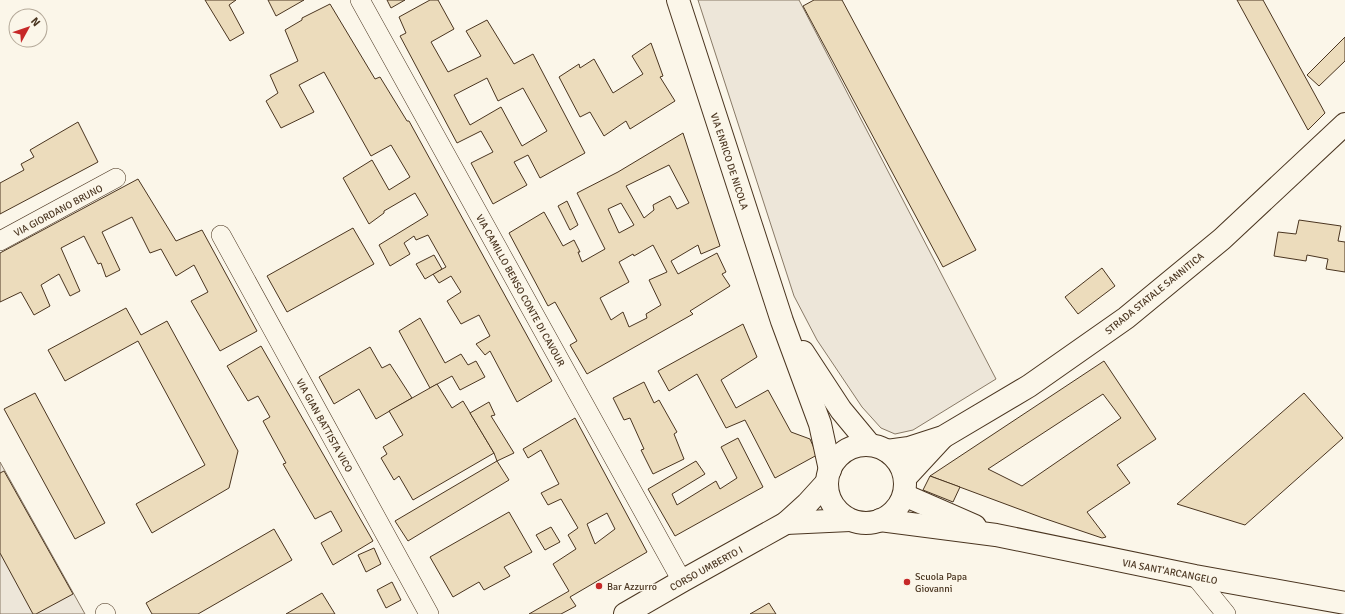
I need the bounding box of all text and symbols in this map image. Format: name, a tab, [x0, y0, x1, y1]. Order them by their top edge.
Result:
north arrow	[8, 8, 48, 48]
text: N	[28, 15, 43, 29]
street label: VIA ENRICO DE NICOLA	[708, 111, 750, 211]
street label: VIA GIORDANO BRUNO	[12, 182, 105, 239]
street label: VIA CAMILLO BENSO CONTE DI CAVOUR	[473, 212, 567, 369]
street label: STRADA STATALE SANNITICA	[1103, 250, 1206, 337]
street label: VIA GIAN BATTISTA VICO	[293, 377, 355, 475]
street label: CORSO UMBERTO I	[668, 544, 745, 594]
street label: VIA SANT'ARCANGELO	[1121, 557, 1219, 587]
place label: Scuola Papa Giovanni	[915, 571, 967, 595]
marker: Scuola Papa Giovanni	[902, 577, 912, 587]
marker: Bar Azzurro	[594, 581, 604, 591]
place label: Bar Azzurro	[607, 581, 657, 593]

